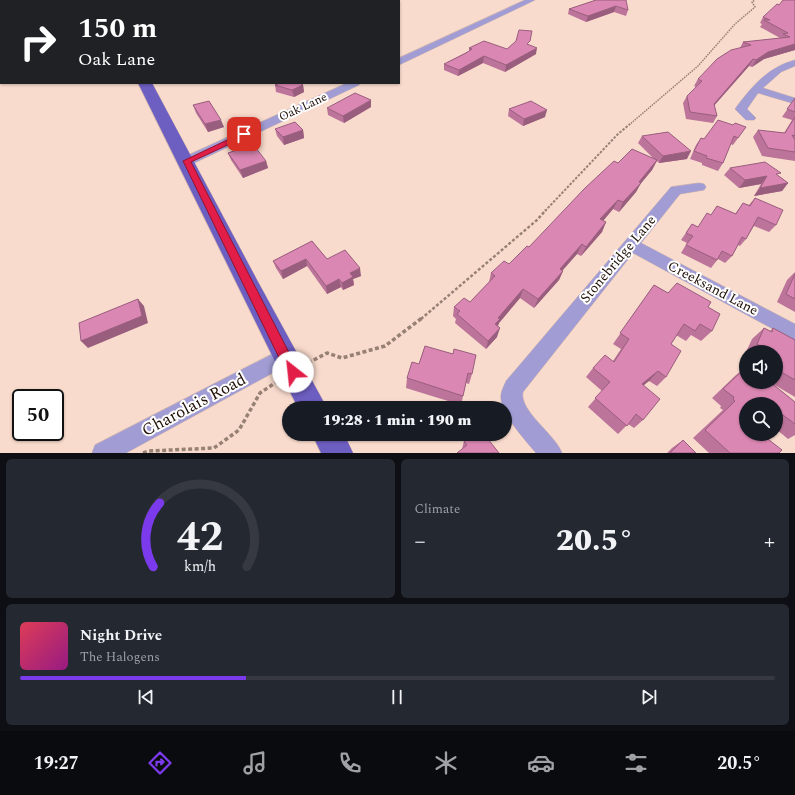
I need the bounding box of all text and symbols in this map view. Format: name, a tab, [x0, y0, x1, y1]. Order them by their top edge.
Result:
text: 150 m	[78, 7, 157, 50]
icon: right	[12, 16, 64, 68]
text: Oak Lane	[78, 46, 155, 73]
street label: Oak Lane	[276, 87, 330, 126]
pin	[227, 117, 261, 151]
icon: arrive	[233, 123, 255, 145]
street label: Stonebridge Lane	[575, 210, 661, 308]
street label: Creeksand Lane	[664, 255, 762, 321]
map controls	[739, 345, 783, 441]
button: sound	[739, 345, 783, 389]
position arrow	[272, 351, 314, 393]
street label: Charolais Road	[137, 367, 251, 443]
speed limit sign: 50	[12, 389, 64, 441]
button: search	[739, 397, 783, 441]
text: 19:28 · 1 min · 190 m	[323, 409, 471, 432]
text: Climate	[415, 499, 460, 519]
text: 42	[177, 505, 224, 568]
text: 20.5°	[556, 518, 633, 564]
text: −	[415, 525, 426, 558]
text: +	[764, 525, 775, 558]
text: km/h	[184, 555, 216, 577]
text: Night Drive	[80, 624, 162, 647]
text: The Halogens	[80, 647, 160, 667]
icon: previous	[135, 686, 157, 708]
icon: pause	[386, 686, 408, 708]
icon: next	[638, 686, 660, 708]
icon: directions	[146, 749, 174, 777]
icon: music	[241, 749, 269, 777]
icon: phone	[336, 749, 364, 777]
icon: climate	[432, 749, 460, 777]
icon: car	[527, 749, 555, 777]
icon: filters	[622, 749, 650, 777]
text: 19:27	[34, 750, 79, 777]
text: 20.5°	[717, 750, 761, 777]

